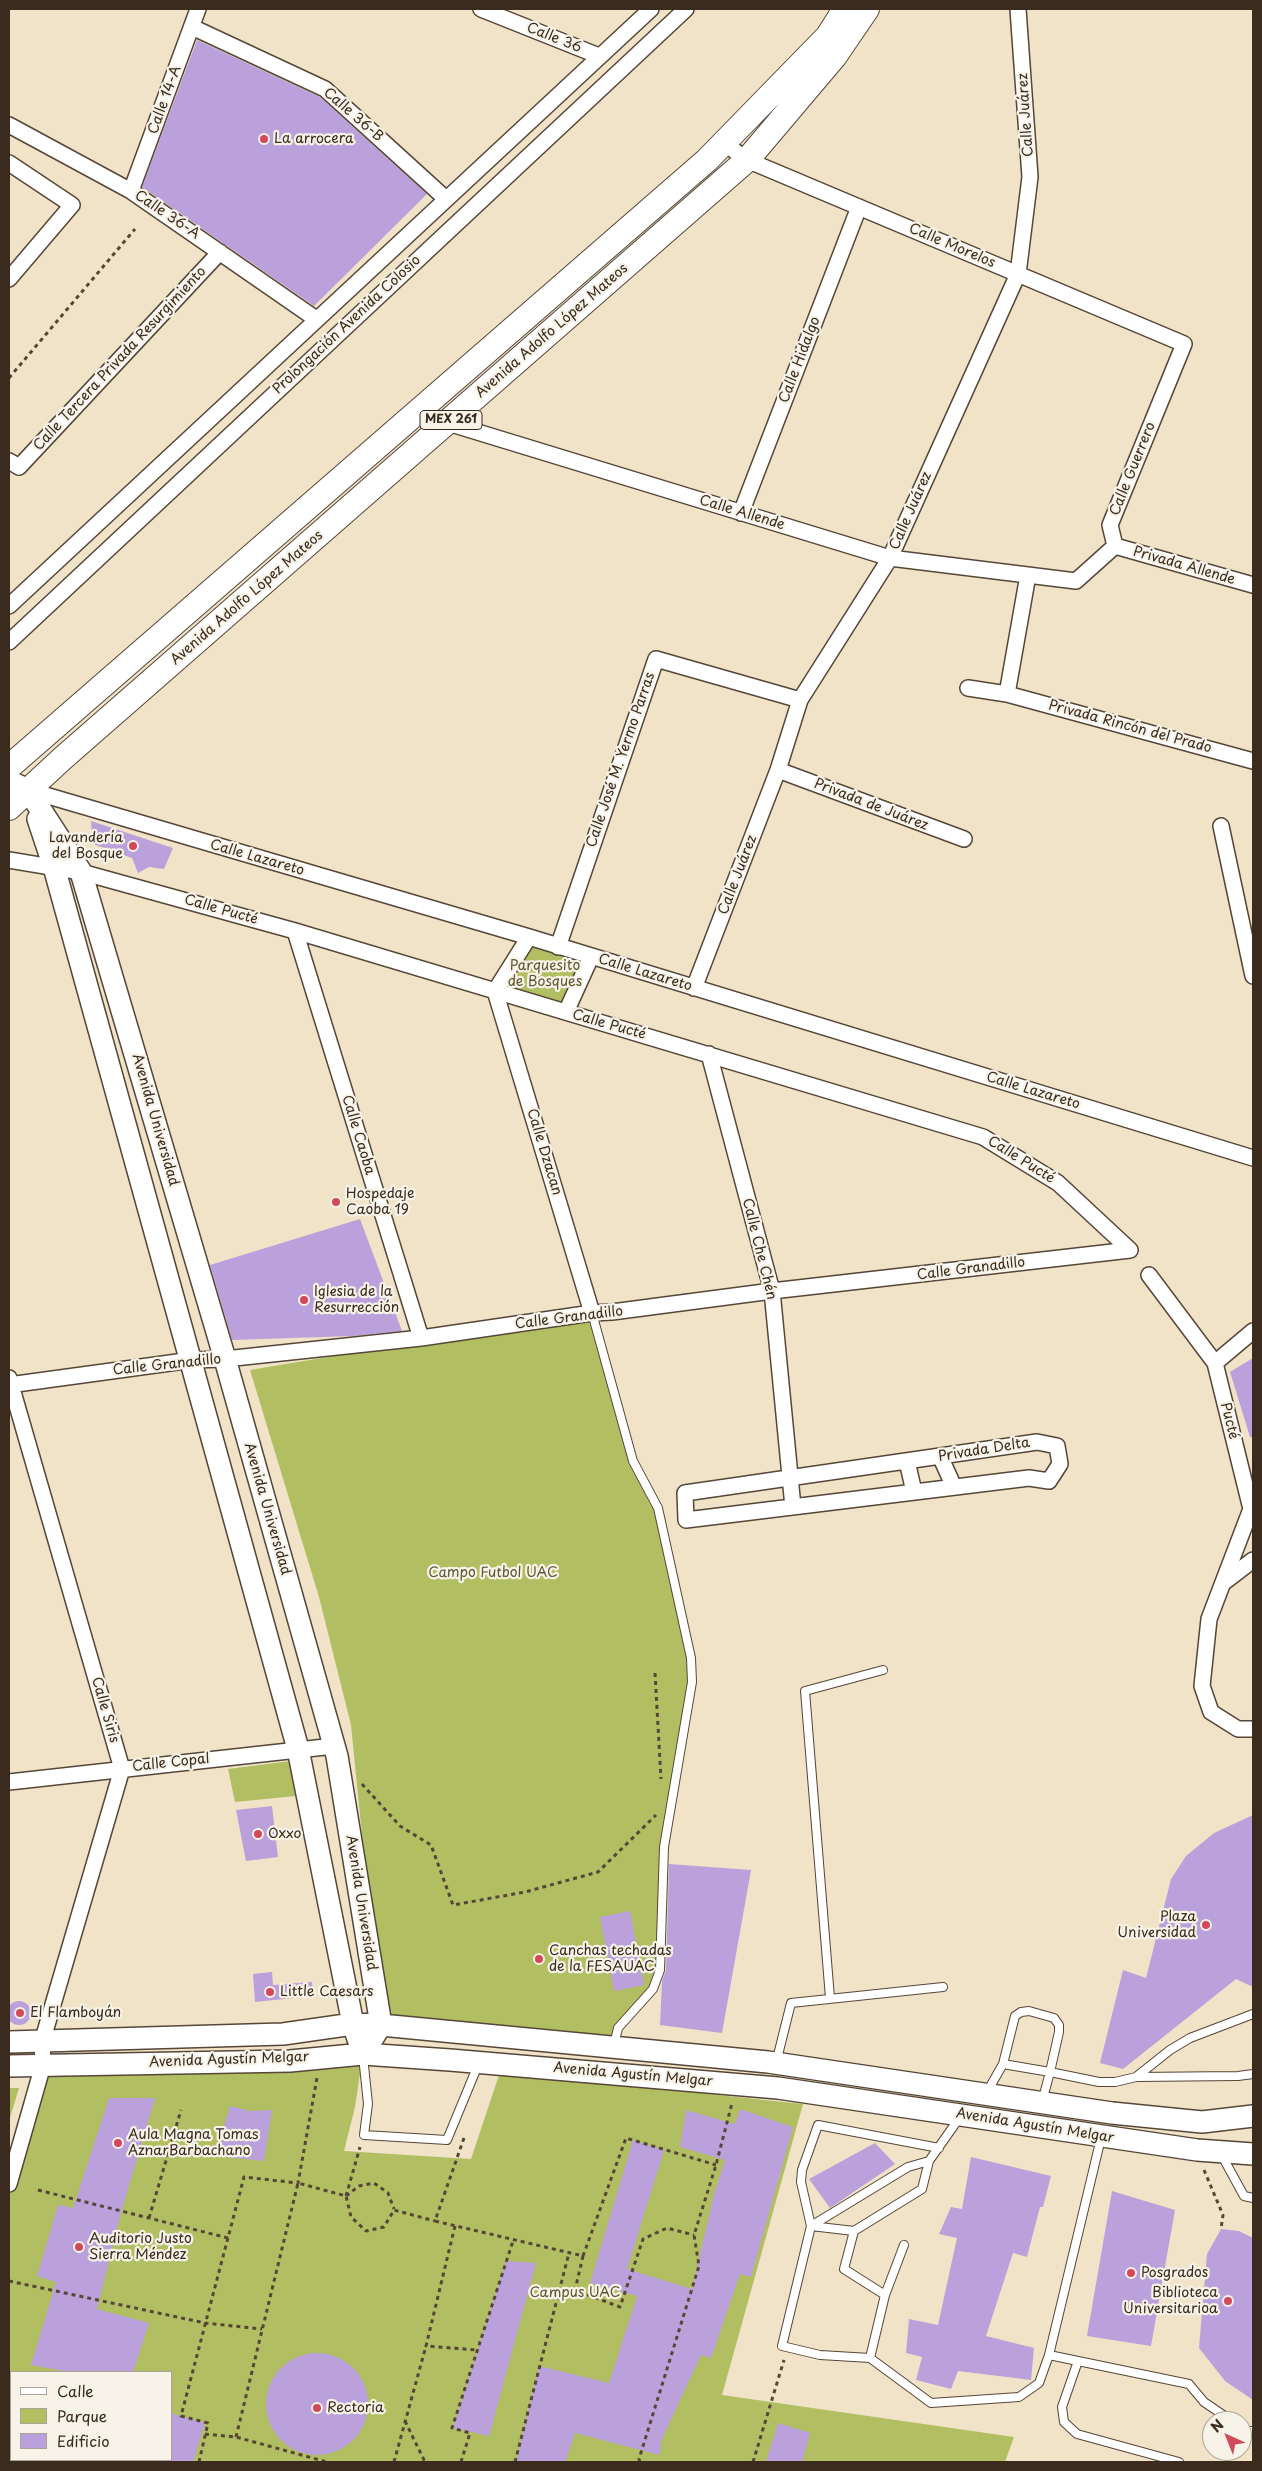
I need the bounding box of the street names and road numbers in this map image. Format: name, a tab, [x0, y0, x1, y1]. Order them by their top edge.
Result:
street label: Calle 36	[524, 19, 584, 57]
street label: Calle 14-A	[145, 64, 185, 136]
street label: Calle Juárez	[1015, 73, 1037, 157]
street label: Calle 36-B	[320, 84, 386, 146]
street label: Calle 36-A	[131, 187, 203, 243]
street label: Calle Morelos	[906, 220, 998, 272]
street label: Prolongación Avenida Colosio	[270, 252, 424, 398]
street label: Avenida Adolfo López Mateos	[472, 260, 632, 402]
street label: Calle Tercera Privada Resurgimiento	[30, 264, 210, 454]
street label: Calle Hidalgo	[776, 315, 824, 405]
road number: MEX 261	[420, 410, 482, 430]
street label: Calle Guerrero	[1107, 420, 1159, 518]
street label: Calle Juárez	[886, 469, 936, 553]
street label: Calle Allende	[697, 492, 787, 534]
street label: Avenida Adolfo López Mateos	[167, 527, 327, 669]
street label: Privada Allende	[1131, 543, 1237, 589]
street label: Calle José M. Yermo Parras	[583, 670, 659, 850]
street label: Privada Rincón del Prado	[1047, 697, 1213, 757]
street label: Privada de Juárez	[812, 776, 930, 834]
street label: Calle Juárez	[715, 833, 761, 917]
street label: Calle Lazareto	[208, 837, 306, 879]
street label: Calle Pucté	[182, 891, 260, 929]
street label: Calle Lazareto	[596, 951, 694, 995]
street label: Calle Pucté	[570, 1006, 648, 1044]
street label: Avenida Universidad	[128, 1052, 182, 1188]
street label: Calle Lazareto	[984, 1069, 1082, 1113]
street label: Calle Caoba	[338, 1093, 378, 1177]
street label: Calle Dzacan	[523, 1107, 565, 1197]
street label: Calle Pucté	[984, 1133, 1058, 1187]
street label: Calle Che Chén	[738, 1197, 780, 1301]
street label: Calle Granadillo	[916, 1254, 1026, 1284]
street label: Calle Granadillo	[514, 1303, 624, 1333]
street label: Calle Granadillo	[112, 1351, 222, 1379]
street label: Pucté	[1216, 1401, 1242, 1441]
street label: Privada Delta	[937, 1434, 1031, 1466]
street label: Avenida Universidad	[240, 1441, 294, 1577]
street label: Calle Siris	[88, 1675, 122, 1745]
street label: Calle Copal	[131, 1751, 211, 1775]
street label: Avenida Universidad	[342, 1834, 380, 1972]
street label: Avenida Agustín Melgar	[149, 2049, 309, 2071]
street label: Avenida Agustín Melgar	[553, 2060, 713, 2090]
street label: Avenida Agustín Melgar	[955, 2105, 1115, 2147]

